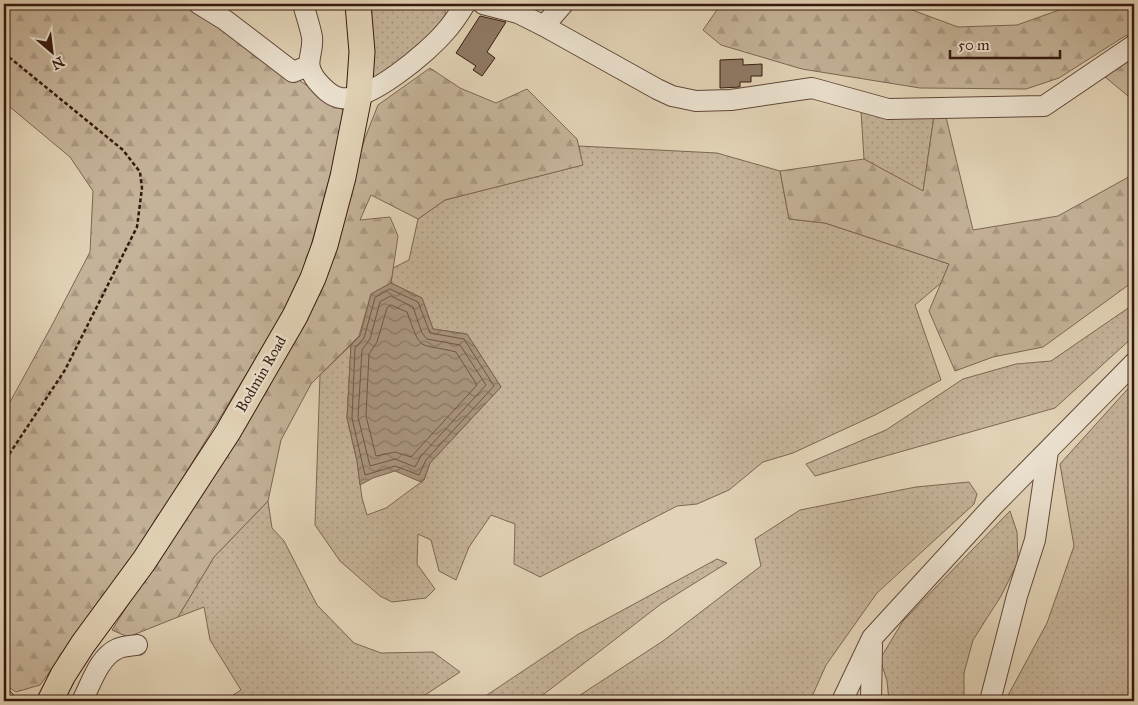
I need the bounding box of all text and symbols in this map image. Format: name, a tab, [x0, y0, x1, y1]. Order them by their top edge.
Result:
north arrow	[28, 28, 78, 78]
scale bar	[950, 28, 1060, 60]
text: 50 m	[958, 36, 990, 54]
text: N	[49, 53, 67, 73]
street label: Bodmin Road	[232, 332, 290, 415]

